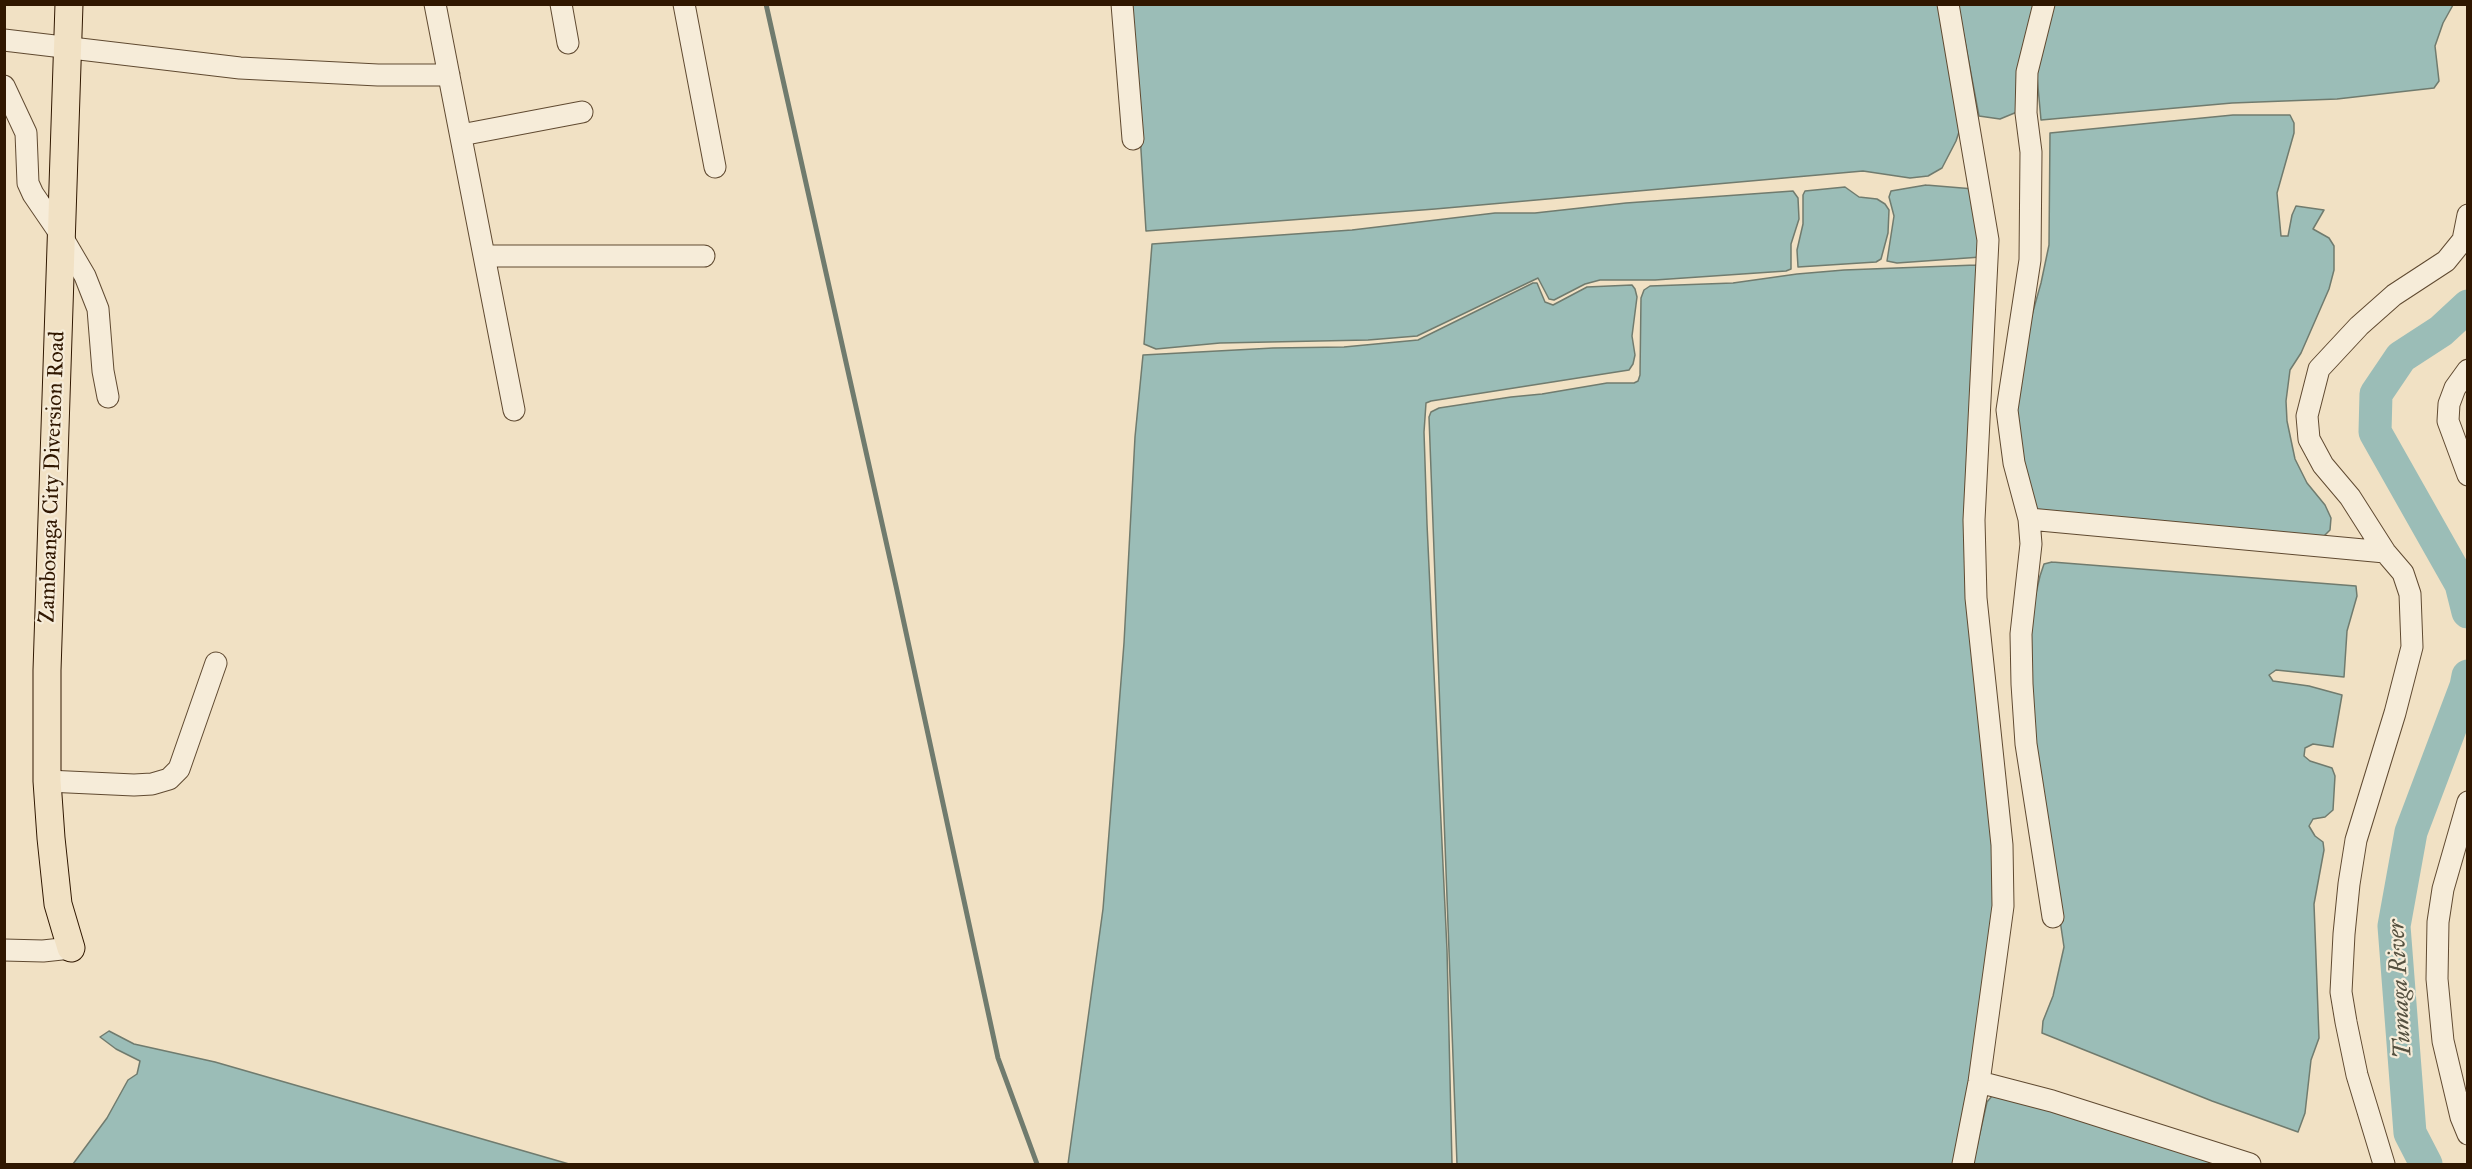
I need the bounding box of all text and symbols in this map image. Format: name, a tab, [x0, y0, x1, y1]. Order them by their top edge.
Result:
street label: Zamboanga City Diversion Road	[35, 331, 71, 623]
water label: Tumaga River	[2383, 919, 2419, 1059]

